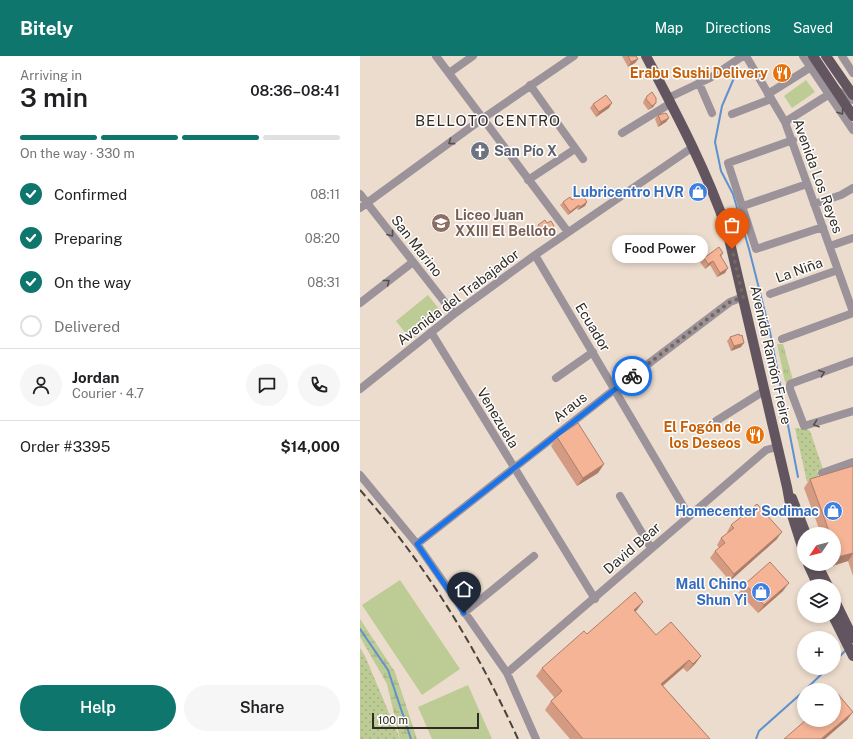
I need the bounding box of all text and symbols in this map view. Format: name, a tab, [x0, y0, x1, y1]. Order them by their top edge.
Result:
text: Bitely	[20, 17, 73, 39]
text: Map	[655, 20, 683, 36]
text: Directions	[705, 20, 771, 36]
text: Saved	[793, 20, 833, 36]
restaurant icon: Erabu Sushi Delivery	[771, 62, 793, 84]
place label: Erabu Sushi Delivery	[630, 65, 768, 81]
text: Arriving in	[20, 68, 82, 83]
text: 3 min	[20, 82, 88, 113]
text: 08:36–08:41	[250, 82, 340, 99]
one-way arrow	[836, 107, 843, 114]
district label: BELLOTO CENTRO	[415, 112, 561, 129]
street label: Avenida Los Reyes	[790, 117, 846, 235]
one-way arrow	[448, 137, 455, 145]
church icon: San Pío X	[469, 140, 491, 162]
place label: San Pío X	[494, 143, 557, 159]
text: On the way · 330 m	[20, 146, 135, 161]
shop icon: Lubricentro HVR	[687, 181, 709, 203]
icon: check	[20, 183, 42, 205]
place label: Lubricentro HVR	[573, 184, 684, 200]
text: Confirmed	[54, 186, 127, 203]
text: 08:11	[310, 187, 340, 202]
place label: Liceo Juan XXIII El Belloto	[455, 207, 556, 239]
pin	[715, 208, 749, 249]
street label: San Marino	[388, 212, 446, 280]
school or university icon: Liceo Juan XXIII El Belloto	[430, 212, 452, 234]
icon: bag	[721, 214, 743, 236]
icon: check	[20, 227, 42, 249]
one-way arrow	[386, 229, 393, 236]
text: Preparing	[54, 230, 123, 247]
text: 08:20	[305, 231, 340, 246]
callout: Food Power	[612, 235, 708, 263]
text: Food Power	[624, 241, 696, 256]
street label: Avenida del Trabajador	[394, 246, 522, 348]
street label: La Niña	[773, 254, 825, 286]
icon: check	[20, 271, 42, 293]
text: On the way	[54, 274, 131, 291]
text: 08:31	[307, 275, 340, 290]
one-way arrow	[382, 280, 389, 287]
street label: Avenida Ramón Freire	[747, 284, 795, 426]
street label: Ecuador	[572, 300, 614, 354]
text: Delivered	[54, 318, 120, 335]
courier	[612, 356, 652, 396]
button: person	[20, 364, 62, 406]
button: chat	[246, 364, 288, 406]
button: phone	[298, 364, 340, 406]
icon: bike	[621, 365, 643, 387]
text: Jordan	[72, 369, 119, 386]
one-way arrow	[818, 369, 825, 377]
street label: Venezuela	[474, 385, 522, 451]
text: Courier · 4.7	[72, 386, 144, 401]
street label: Araus	[550, 389, 590, 425]
place label: El Fogón de los Deseos	[664, 419, 741, 451]
one-way arrow	[813, 419, 820, 428]
restaurant icon: El Fogón de los Deseos	[744, 424, 766, 446]
text: Order #3395	[20, 438, 110, 455]
text: $14,000	[280, 438, 340, 455]
shop icon: Homecenter Sodimac	[822, 500, 844, 522]
place label: Homecenter Sodimac	[675, 503, 819, 519]
street label: David Bear	[600, 519, 664, 577]
north arrow	[797, 527, 841, 571]
map controls	[797, 527, 841, 727]
pin	[447, 572, 481, 613]
place label: Mall Chino Shun Yi	[676, 576, 747, 608]
icon: home	[453, 578, 475, 600]
button: layers	[797, 579, 841, 623]
shop icon: Mall Chino Shun Yi	[750, 581, 772, 603]
button: +	[797, 631, 841, 675]
button: −	[797, 683, 841, 727]
button: Help	[20, 685, 176, 731]
button: Share	[184, 685, 340, 731]
scale bar	[372, 711, 479, 730]
text: 100 m	[378, 714, 408, 726]

